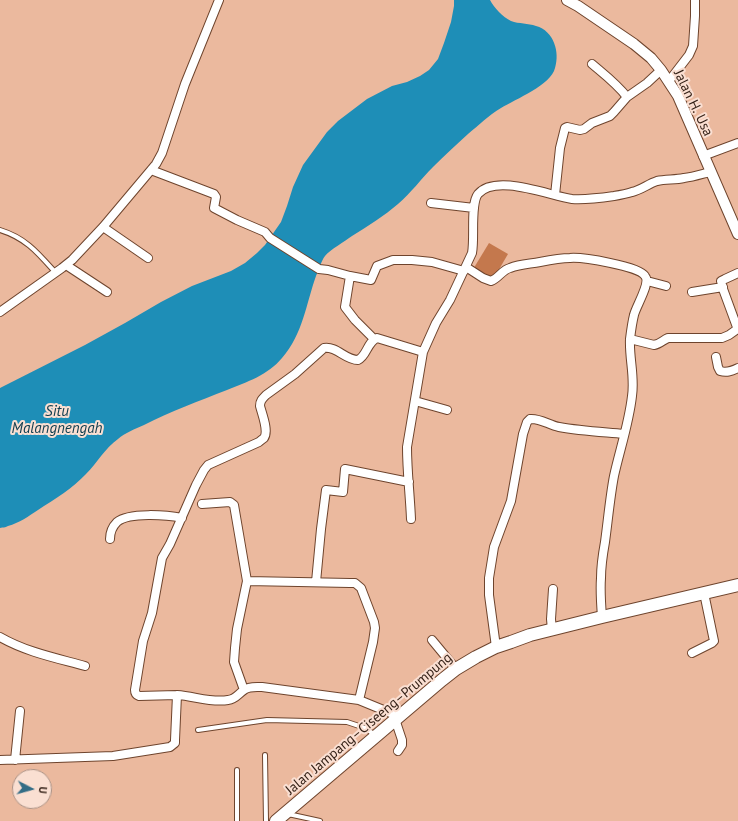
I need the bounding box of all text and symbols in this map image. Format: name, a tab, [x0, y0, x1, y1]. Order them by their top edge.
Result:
street label: Jalan H. Usa	[670, 67, 716, 139]
water label: Situ Malangnengah	[12, 403, 102, 438]
street label: Jalan Jampang–Ciseeng–Prumpung	[282, 649, 456, 799]
north arrow	[12, 769, 52, 809]
text: U	[36, 786, 50, 794]

